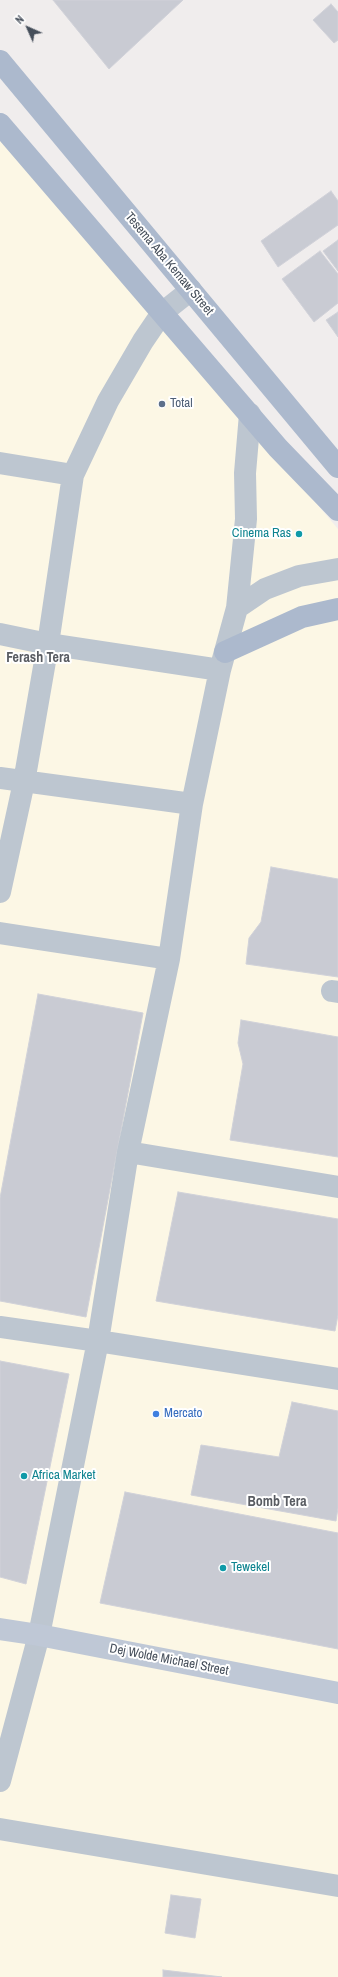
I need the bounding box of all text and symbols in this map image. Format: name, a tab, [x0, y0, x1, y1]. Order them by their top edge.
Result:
north arrow	[8, 8, 48, 48]
text: N	[12, 12, 27, 27]
street label: Tesema Aba Kemaw Street	[122, 210, 216, 318]
place label: Total	[170, 396, 193, 412]
marker: Total	[157, 399, 167, 409]
place label: Cinema Ras	[232, 526, 291, 542]
marker: Cinema Ras	[294, 529, 304, 539]
district label: Ferash Tera	[6, 650, 70, 666]
place label: Mercato	[164, 1406, 203, 1422]
marker: Mercato	[151, 1409, 161, 1419]
place label: Africa Market	[32, 1468, 95, 1484]
marker: Africa Market	[19, 1471, 29, 1481]
district label: Bomb Tera	[247, 1494, 307, 1510]
place label: Tewekel	[231, 1560, 270, 1576]
marker: Tewekel	[218, 1563, 228, 1573]
street label: Dej Wolde Michael Street	[108, 1641, 230, 1679]

